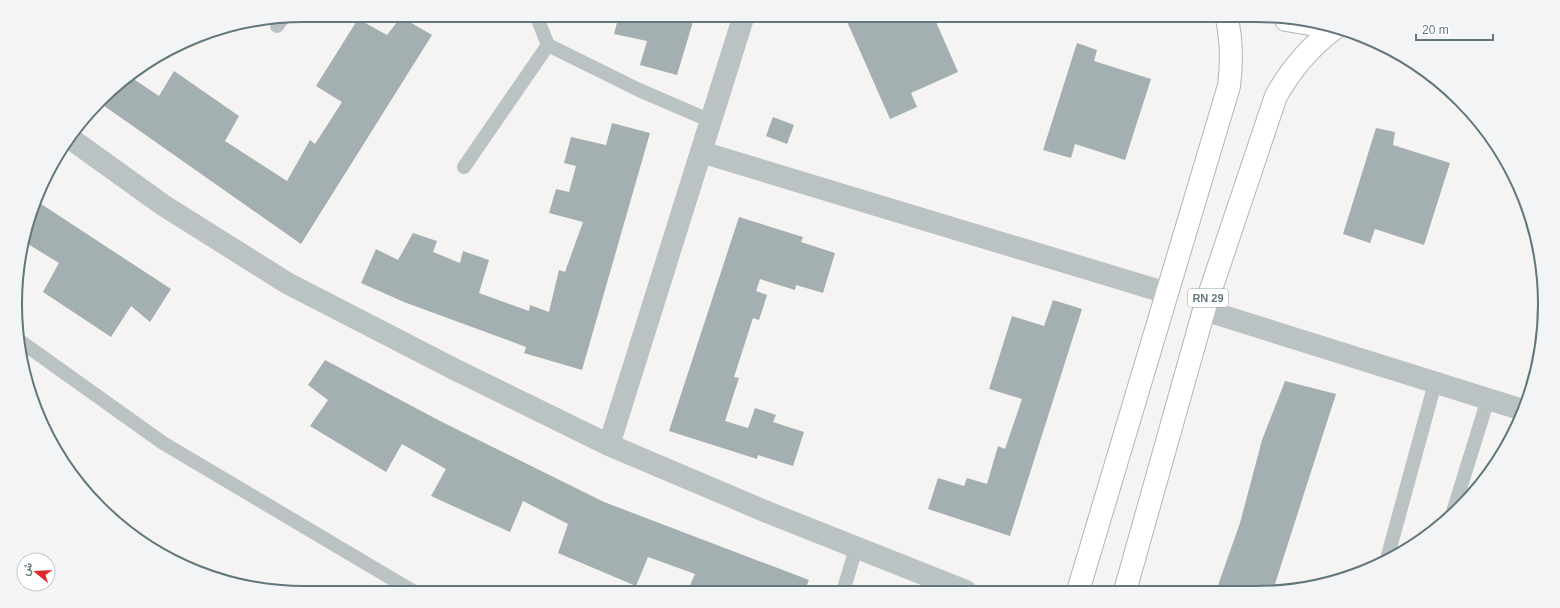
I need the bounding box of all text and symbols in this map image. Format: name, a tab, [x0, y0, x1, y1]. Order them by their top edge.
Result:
scale bar	[1416, 16, 1493, 42]
text: 20 m	[1422, 23, 1449, 37]
road number: RN 29	[1188, 289, 1228, 307]
north arrow	[16, 552, 56, 592]
text: ش	[19, 561, 35, 577]

